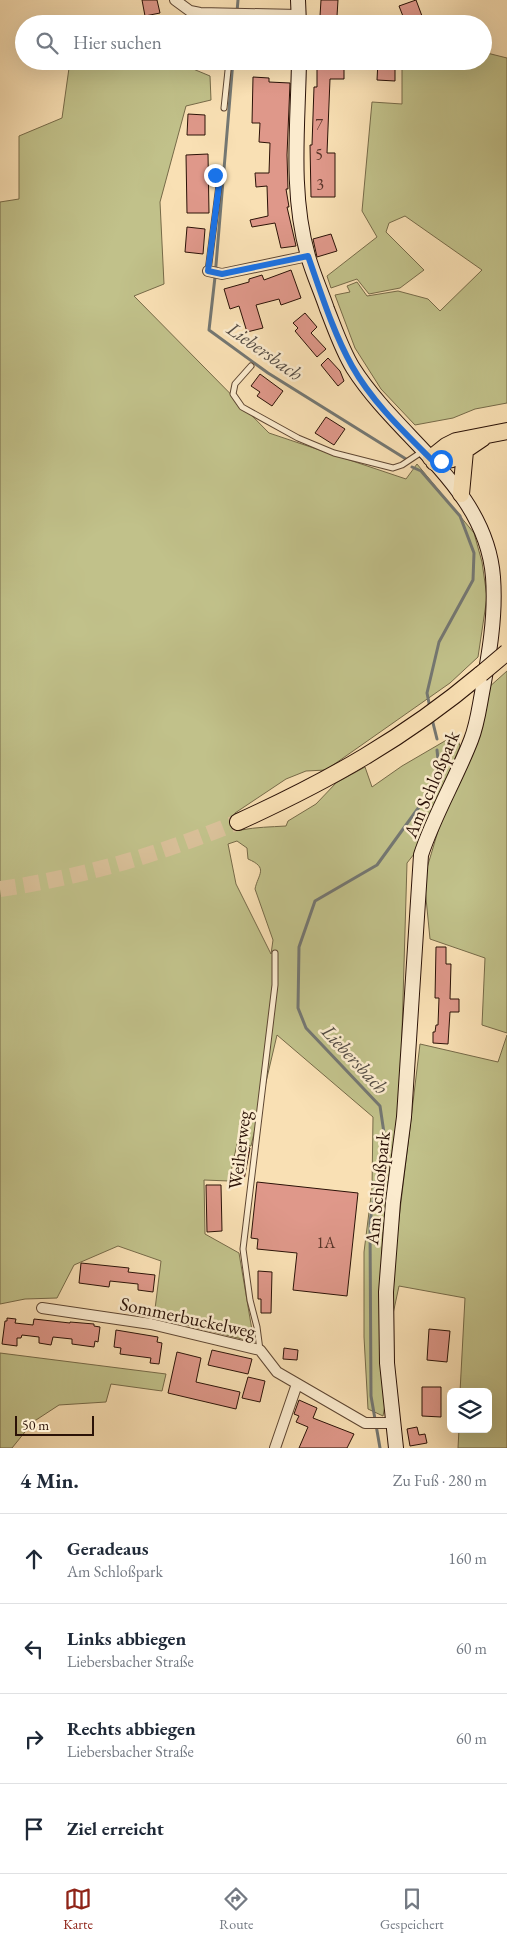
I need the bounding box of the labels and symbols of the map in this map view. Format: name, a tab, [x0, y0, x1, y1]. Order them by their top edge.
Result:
house number: 7	[315, 114, 323, 135]
house number: 5	[315, 144, 323, 165]
route end	[204, 164, 227, 187]
house number: 3	[316, 174, 324, 195]
water label: Liebersbach	[221, 315, 308, 387]
route start	[430, 450, 453, 473]
street label: Am Schloßpark	[397, 726, 466, 842]
water label: Liebersbach	[315, 1018, 394, 1100]
street label: Weiherweg	[222, 1108, 257, 1191]
street label: Am Schloßpark	[359, 1129, 396, 1247]
house number: 1A	[317, 1232, 336, 1253]
street label: Sommerbuckelweg	[118, 1291, 259, 1344]
scale bar	[15, 1413, 94, 1436]

